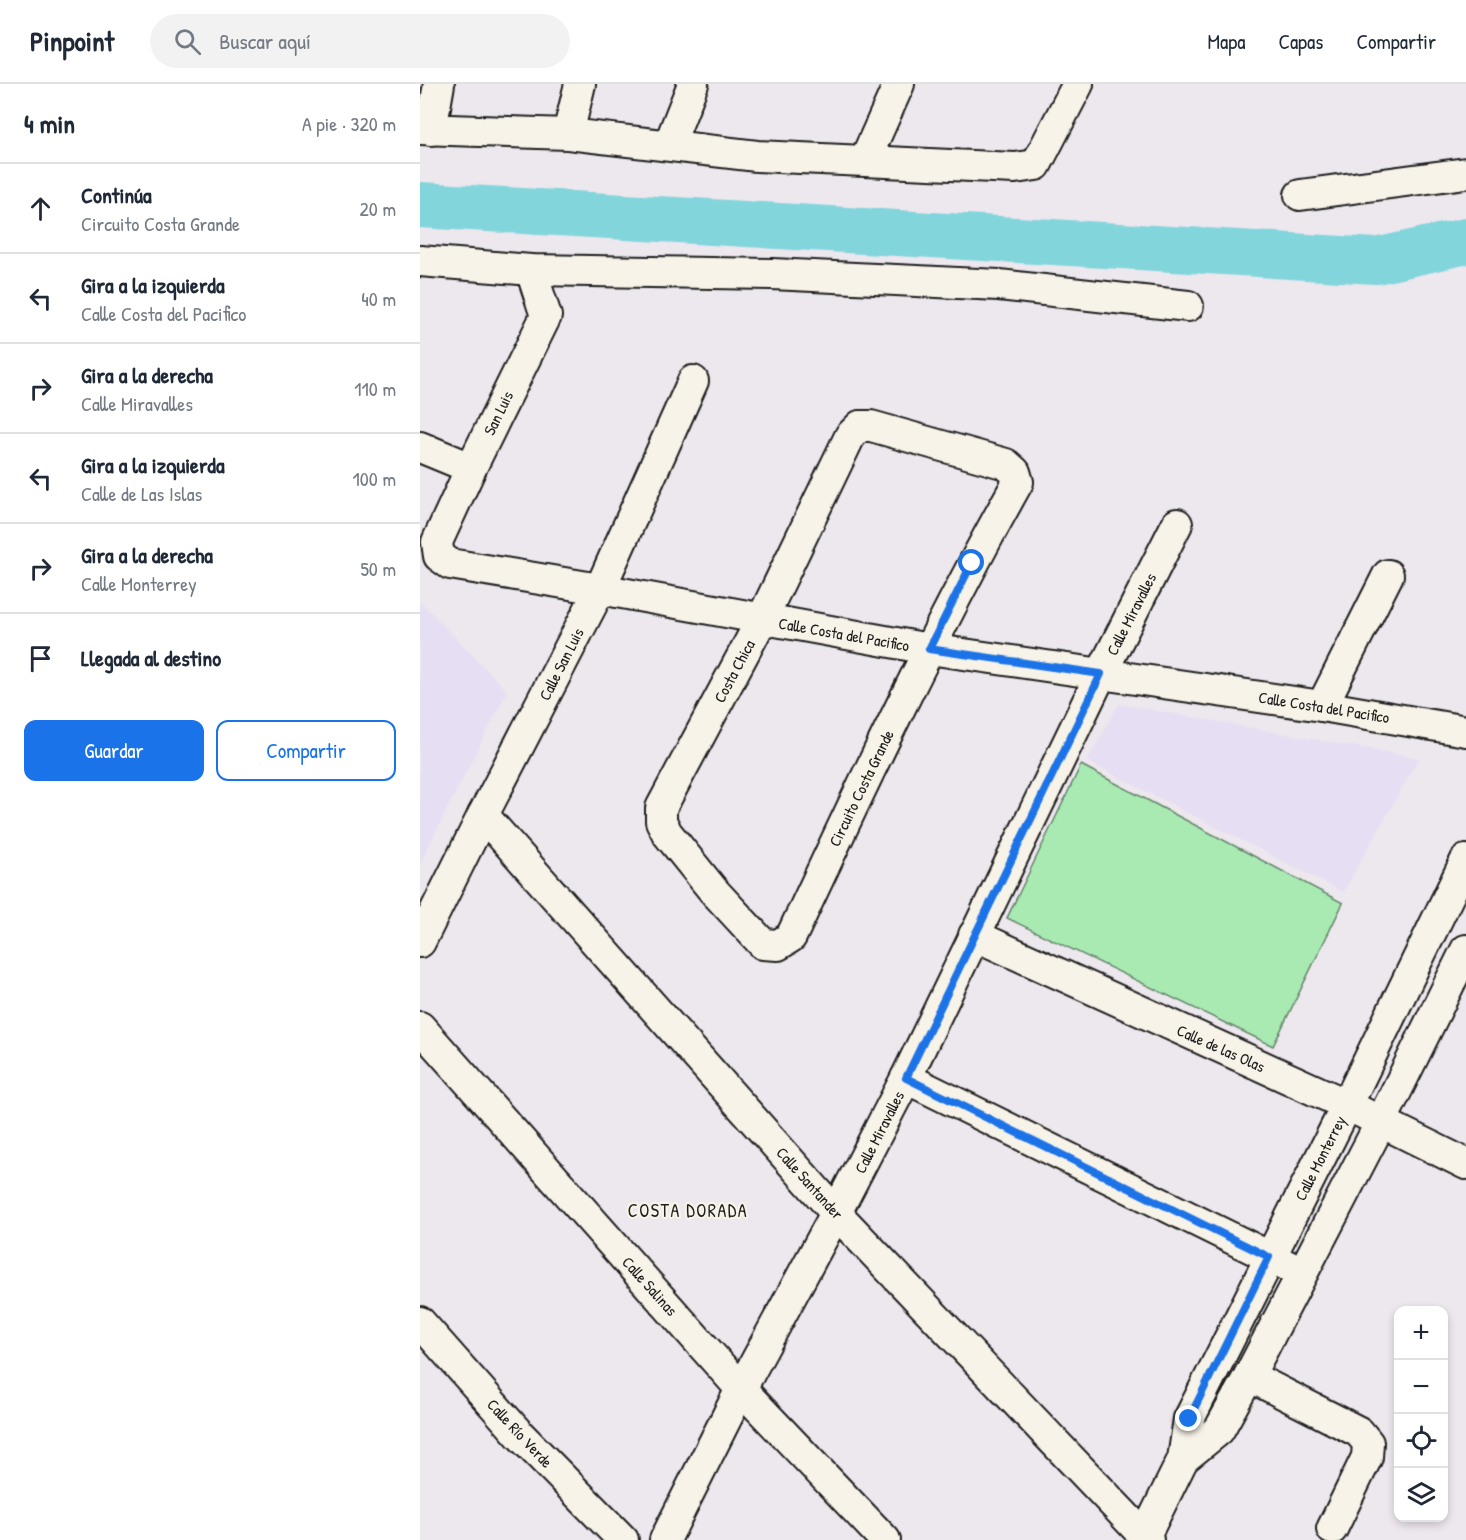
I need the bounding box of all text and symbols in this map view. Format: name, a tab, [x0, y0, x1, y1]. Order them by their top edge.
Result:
search box	[150, 14, 570, 68]
text: Pinpoint	[30, 22, 114, 60]
icon: search	[171, 25, 204, 58]
text: Buscar aquí	[219, 26, 311, 56]
text: Mapa	[1207, 27, 1245, 56]
text: Capas	[1278, 27, 1323, 56]
text: Compartir	[1356, 27, 1436, 56]
text: 4 min	[24, 106, 75, 141]
text: A pie · 320 m	[302, 110, 396, 137]
text: Continúa	[81, 180, 152, 210]
icon: ahead	[24, 192, 57, 225]
text: 20 m	[359, 195, 396, 222]
text: Circuito Costa Grande	[81, 210, 240, 237]
text: Gira a la izquierda	[81, 270, 225, 300]
icon: left	[24, 282, 57, 315]
text: 40 m	[361, 285, 396, 312]
text: Calle Costa del Pacifico	[81, 300, 246, 327]
text: Gira a la derecha	[81, 360, 213, 390]
icon: right	[24, 372, 57, 405]
text: 110 m	[354, 375, 396, 402]
street label: San Luis	[478, 387, 518, 439]
text: Calle Miravalles	[81, 390, 193, 417]
text: Gira a la izquierda	[81, 450, 225, 480]
icon: left	[24, 462, 57, 495]
text: 100 m	[353, 465, 396, 492]
text: Calle de Las Islas	[81, 480, 202, 507]
text: Gira a la derecha	[81, 540, 213, 570]
route start	[958, 549, 984, 575]
icon: right	[24, 552, 57, 585]
text: 50 m	[360, 555, 396, 582]
street label: Calle Miravalles	[1101, 569, 1161, 659]
text: Calle Monterrey	[81, 570, 197, 597]
street label: Calle Costa del Pacifico	[777, 612, 912, 656]
street label: Calle San Luis	[533, 624, 589, 704]
street label: Costa Chica	[708, 636, 760, 706]
icon: arrive	[24, 642, 57, 675]
text: Llegada al destino	[81, 643, 221, 673]
street label: Calle Costa del Pacifico	[1257, 686, 1392, 728]
button: Guardar	[24, 720, 204, 781]
button: Compartir	[216, 720, 396, 781]
street label: Circuito Costa Grande	[823, 725, 899, 850]
street label: Calle de las Olas	[1173, 1019, 1269, 1077]
street label: Calle Miravalles	[849, 1087, 909, 1177]
street label: Calle Monterrey	[1289, 1112, 1351, 1204]
street label: Calle Santander	[772, 1142, 848, 1224]
district label: COSTA DORADA	[628, 1198, 748, 1223]
street label: Calle Salinas	[617, 1251, 683, 1321]
map controls	[1394, 1306, 1448, 1522]
button: +	[1394, 1306, 1448, 1360]
button: −	[1394, 1360, 1448, 1414]
street label: Calle Río Verde	[482, 1394, 558, 1473]
route end	[1175, 1405, 1201, 1431]
button: locate	[1394, 1414, 1448, 1468]
button: layers	[1394, 1468, 1448, 1522]

